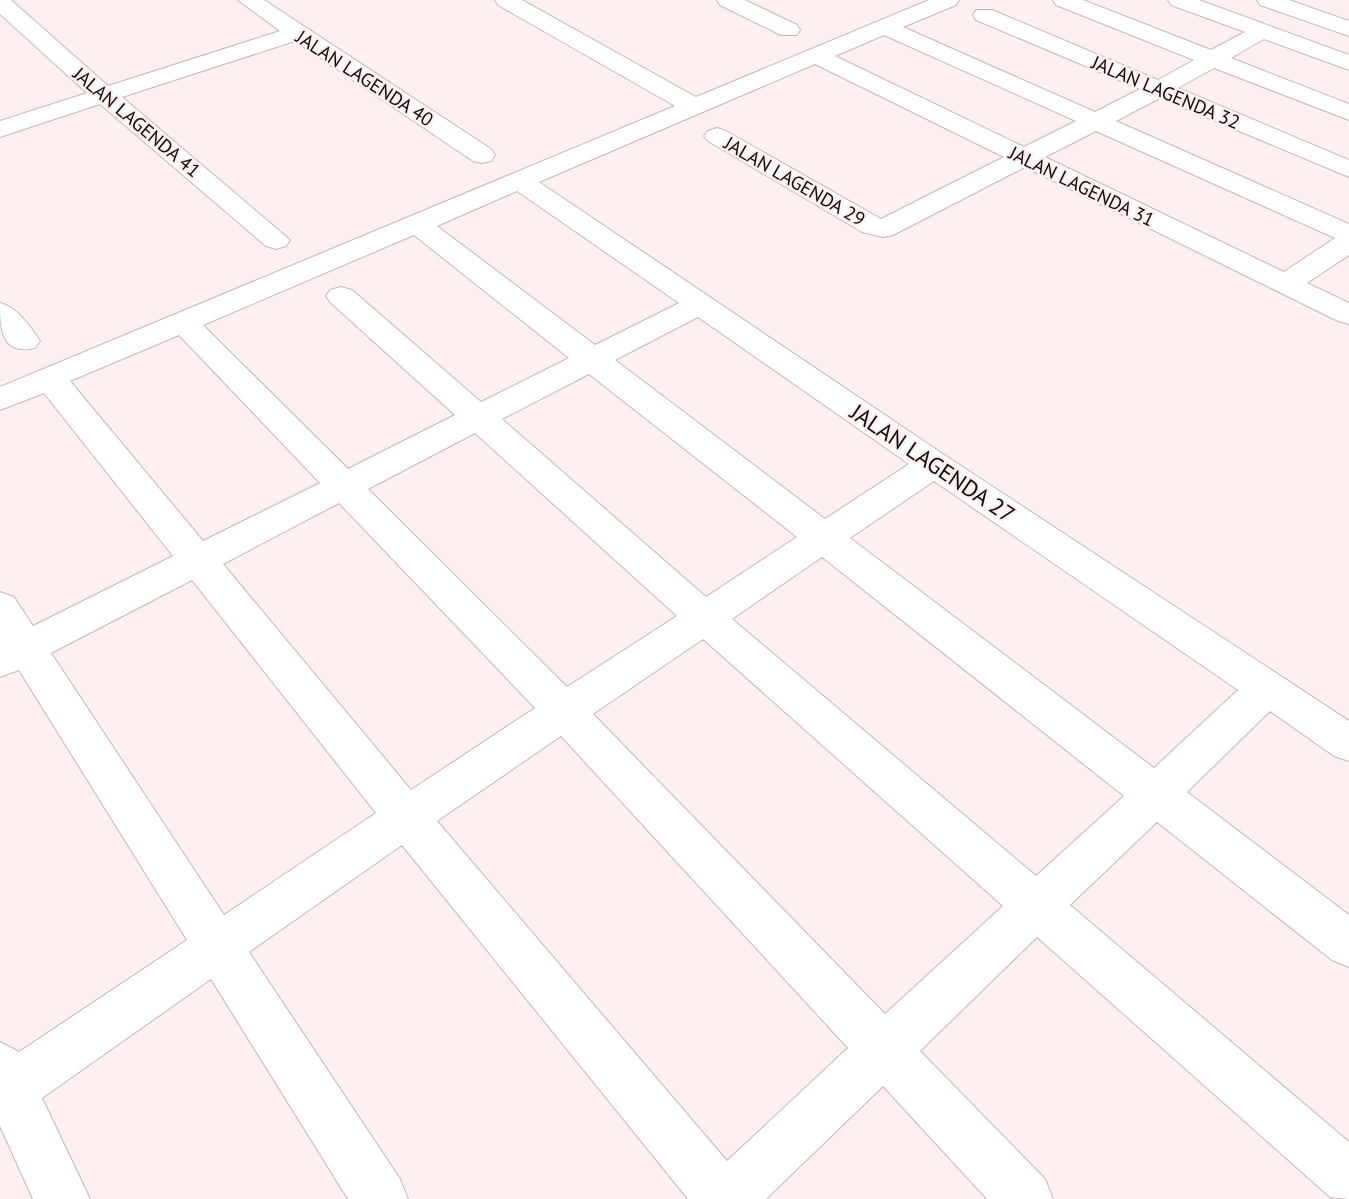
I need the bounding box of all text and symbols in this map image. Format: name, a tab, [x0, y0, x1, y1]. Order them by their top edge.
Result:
street label: JALAN LAGENDA 40	[291, 24, 438, 131]
street label: JALAN LAGENDA 32	[1087, 50, 1244, 134]
street label: JALAN LAGENDA 41	[68, 61, 206, 182]
street label: JALAN LAGENDA 29	[719, 130, 870, 231]
street label: JALAN LAGENDA 31	[1004, 140, 1159, 232]
street label: JALAN LAGENDA 27	[844, 397, 1021, 529]

